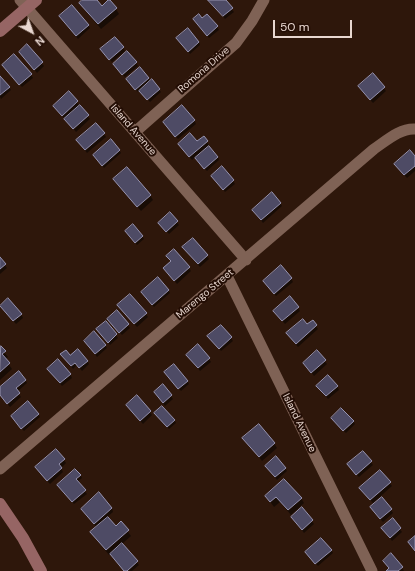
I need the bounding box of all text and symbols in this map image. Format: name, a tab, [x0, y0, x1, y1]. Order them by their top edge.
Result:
north arrow	[12, 12, 52, 52]
scale bar	[275, 12, 354, 38]
text: 50 m	[280, 19, 309, 35]
text: N	[32, 33, 47, 49]
street label: Romona Drive	[176, 45, 232, 95]
street label: Island Avenue	[108, 102, 158, 158]
street label: Marengo Street	[174, 267, 236, 321]
street label: Island Avenue	[280, 392, 318, 454]

